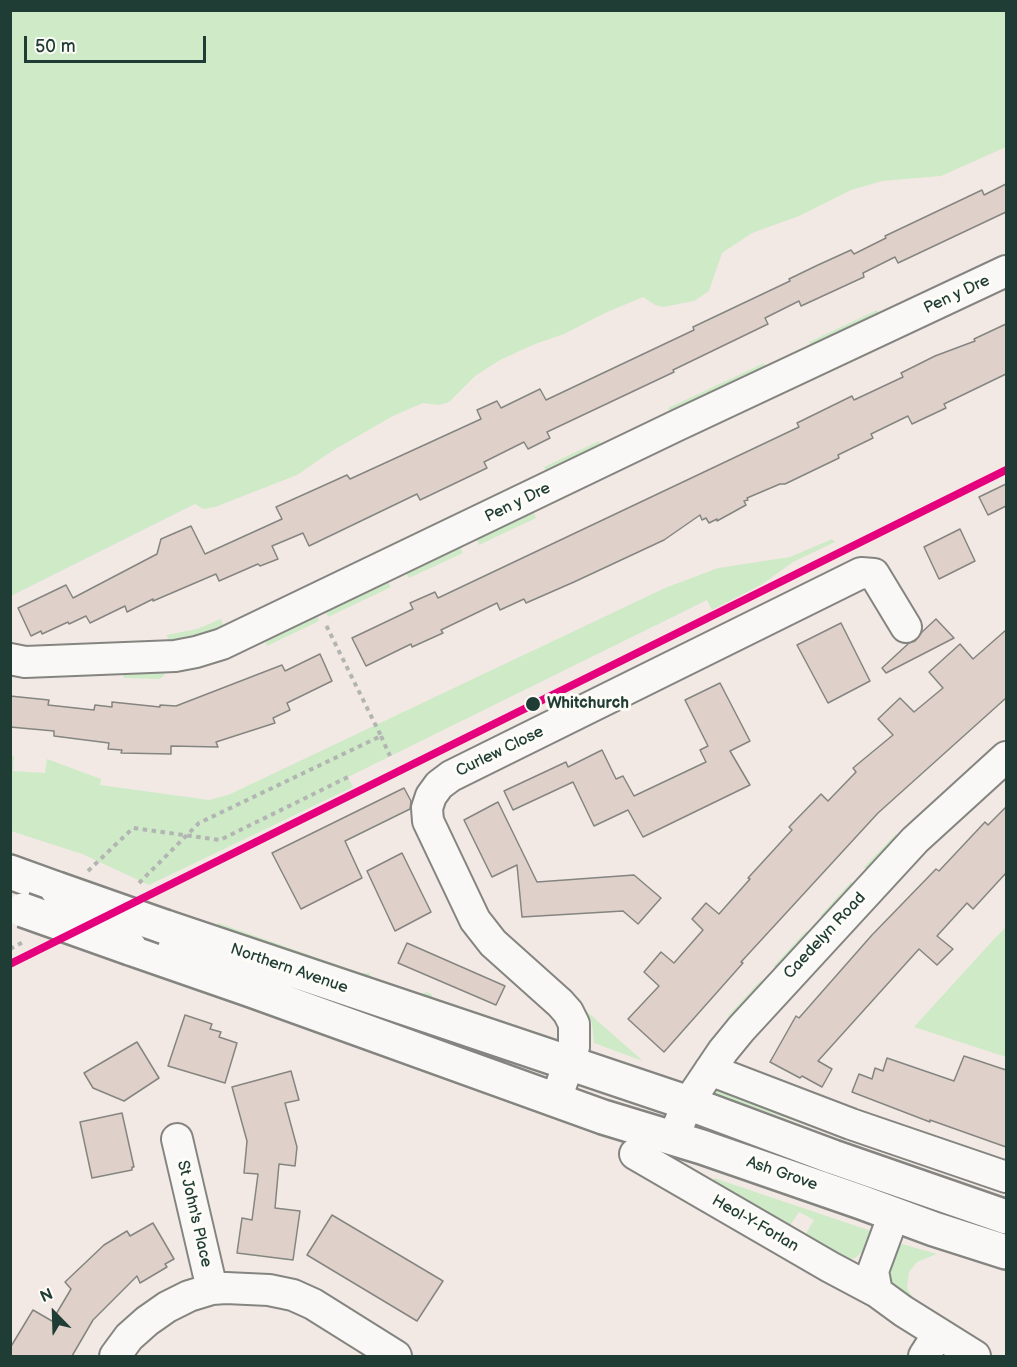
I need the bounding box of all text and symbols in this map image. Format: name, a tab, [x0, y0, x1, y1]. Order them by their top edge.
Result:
scale bar	[27, 24, 208, 62]
text: 50 m	[35, 36, 76, 57]
street label: Pen y Dre	[921, 271, 993, 319]
street label: Pen y Dre	[482, 479, 554, 527]
place label: Whitchurch	[547, 694, 629, 714]
marker: Whitchurch	[524, 695, 542, 713]
street label: Curlew Close	[453, 722, 547, 782]
street label: Caedelyn Road	[780, 889, 870, 983]
street label: Northern Avenue	[228, 940, 350, 998]
street label: Ash Grove	[744, 1153, 820, 1195]
street label: St John's Place	[172, 1159, 216, 1269]
street label: Heol-Y-Forlan	[708, 1191, 802, 1257]
north arrow	[24, 1283, 84, 1343]
text: N	[38, 1285, 56, 1307]

